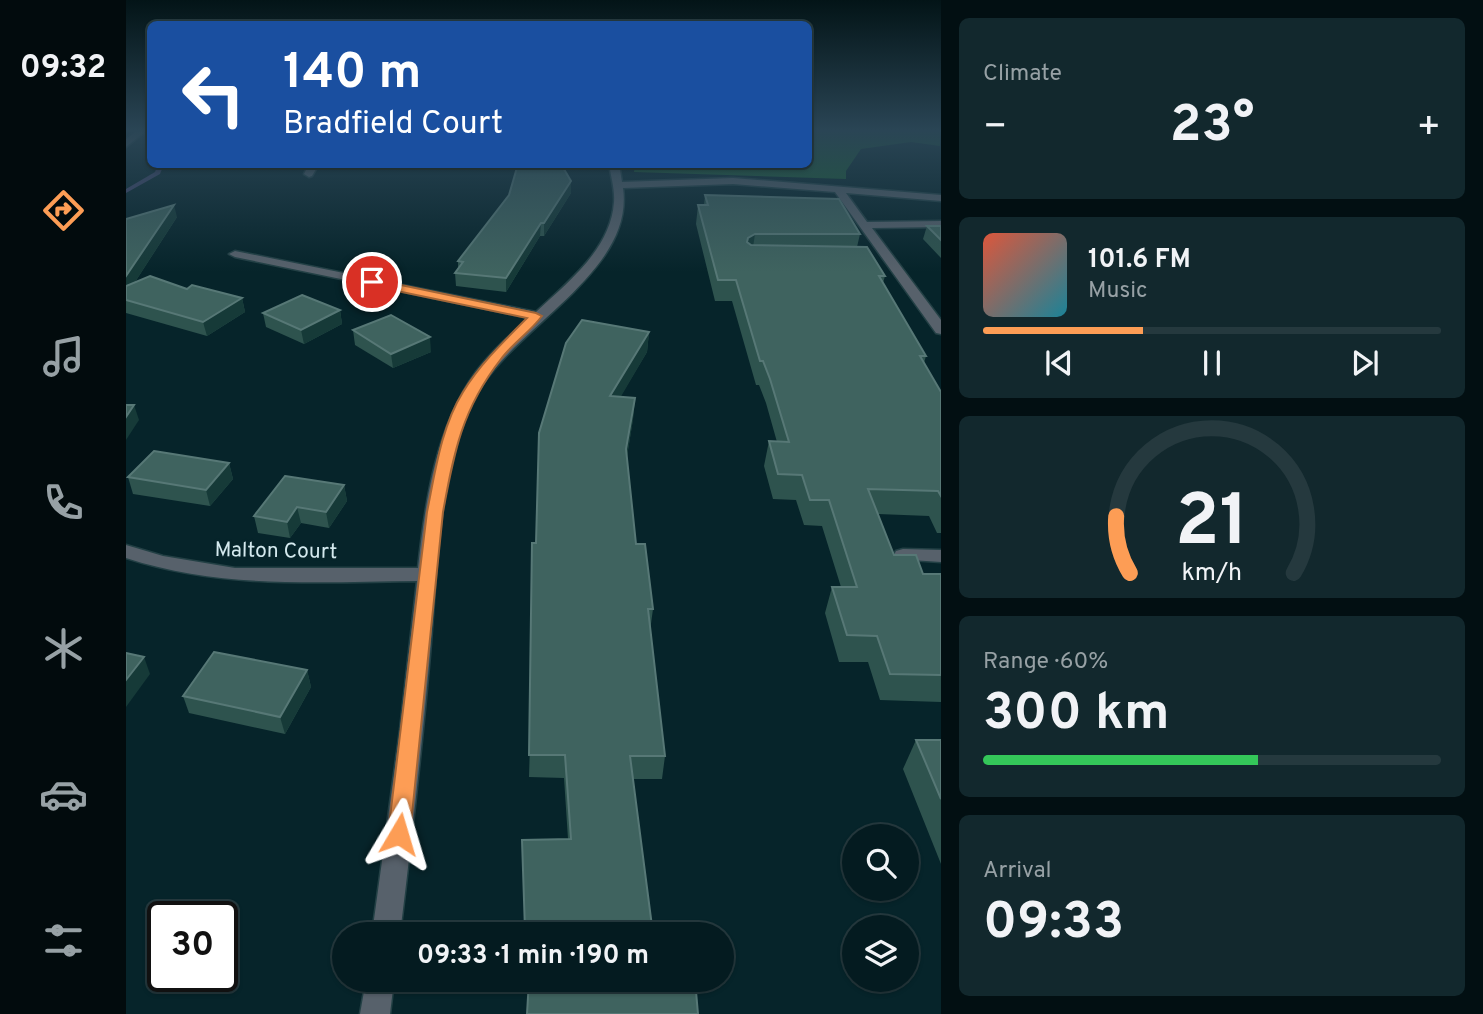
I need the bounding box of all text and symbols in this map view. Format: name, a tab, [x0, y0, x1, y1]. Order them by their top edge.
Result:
text: 140 m	[283, 44, 422, 106]
text: 09:32	[20, 49, 106, 89]
icon: left	[168, 49, 259, 140]
text: Climate	[983, 60, 1062, 89]
text: 23°	[1170, 94, 1254, 160]
text: −	[983, 104, 1008, 153]
text: +	[1416, 104, 1441, 153]
text: Bradfield Court	[283, 105, 503, 145]
icon: directions	[39, 186, 88, 235]
text: 101.6 FM	[1088, 244, 1191, 277]
pin	[342, 252, 402, 312]
icon: arrive	[353, 263, 391, 301]
text: Music	[1088, 277, 1148, 306]
icon: music	[39, 332, 88, 381]
icon: previous	[1040, 344, 1078, 382]
icon: pause	[1193, 344, 1231, 382]
icon: next	[1346, 344, 1384, 382]
icon: phone	[39, 478, 88, 527]
text: 21	[1175, 479, 1249, 571]
street label: Malton Court	[214, 537, 338, 566]
text: km/h	[1182, 558, 1242, 590]
icon: climate	[39, 624, 88, 673]
text: Range · 60%	[983, 648, 1108, 677]
text: 300 km	[983, 682, 1170, 748]
icon: car	[39, 770, 88, 819]
position arrow	[362, 797, 436, 871]
map controls	[842, 824, 919, 992]
button: search	[842, 824, 919, 901]
text: Arrival	[983, 857, 1052, 886]
text: 09:33	[983, 891, 1124, 957]
speed limit sign: 30	[147, 901, 238, 992]
button: layers	[842, 915, 919, 992]
icon: filters	[39, 916, 88, 965]
text: 09:33 · 1 min · 190 m	[417, 940, 649, 973]

